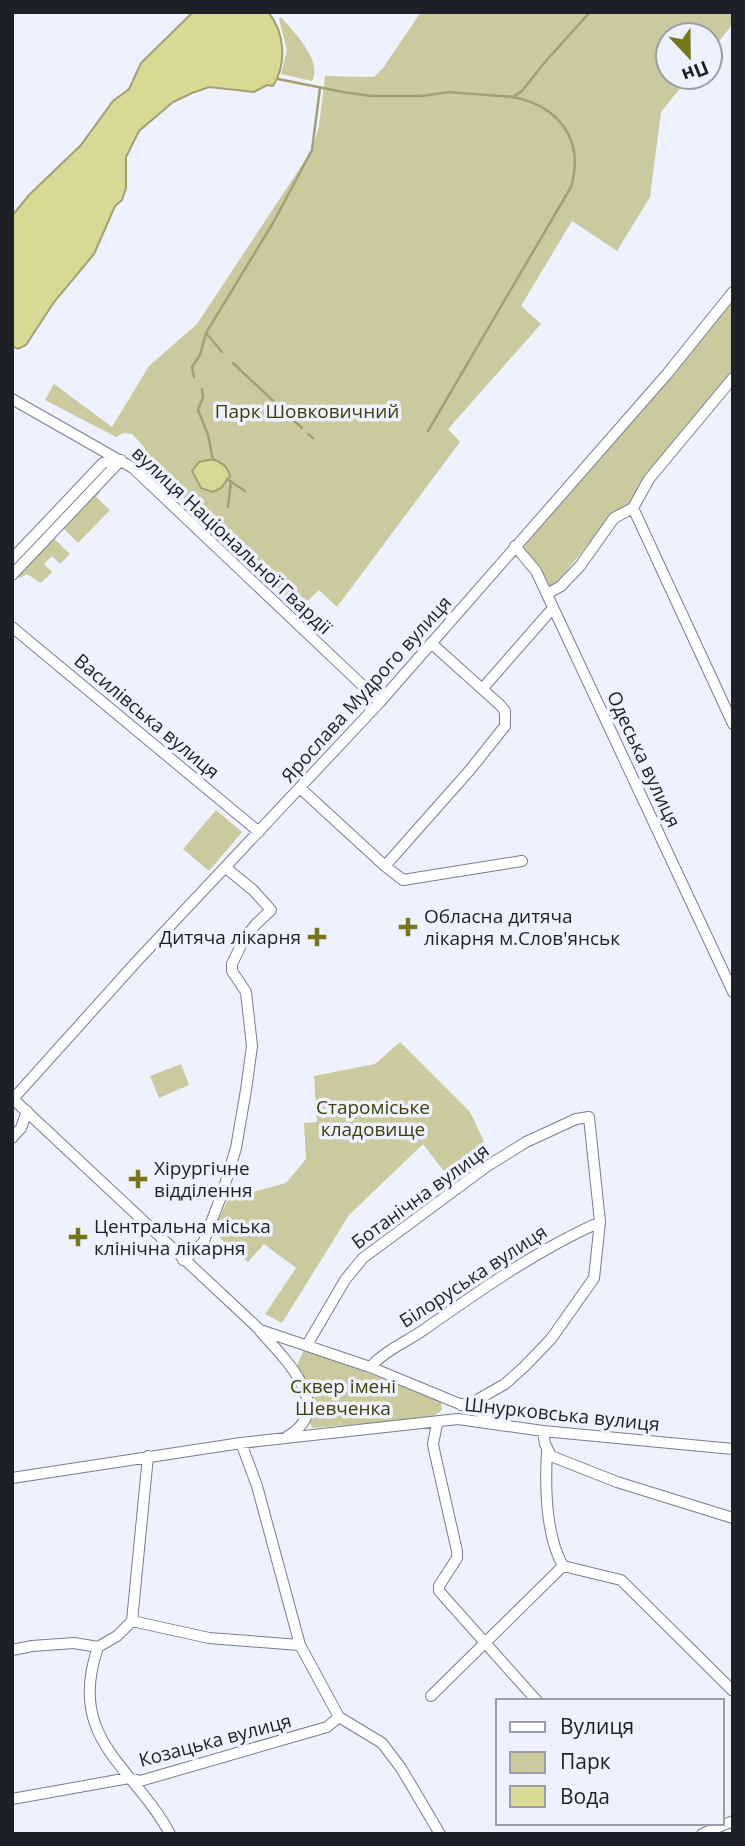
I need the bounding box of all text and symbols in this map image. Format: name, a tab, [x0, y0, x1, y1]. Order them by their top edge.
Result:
north arrow	[654, 21, 724, 91]
text: Пн	[678, 55, 713, 89]
park label: Парк Шовковичний	[215, 398, 399, 424]
street label: вулиця Національної Гвардії	[126, 440, 339, 641]
street label: Ярослава Мудрого вулиця	[275, 590, 457, 788]
street label: Василівська вулиця	[69, 648, 225, 784]
street label: Одеська вулиця	[601, 687, 687, 831]
place label: Обласна дитяча лікарня м.Слов'янськ	[424, 903, 620, 951]
marker: Обласна дитяча лікарня м.Слов'янськ	[398, 917, 418, 937]
place label: Дитяча лікарня	[159, 924, 301, 950]
marker: Дитяча лікарня	[307, 927, 327, 947]
park label: Староміське кладовище	[316, 1094, 430, 1142]
street label: Ботанічна вулиця	[346, 1137, 494, 1255]
place label: Хірургічне відділення	[154, 1155, 252, 1203]
marker: Хірургічне відділення	[128, 1169, 148, 1189]
place label: Центральна міська клінічна лікарня	[94, 1213, 271, 1261]
street label: Білоруська вулиця	[394, 1218, 552, 1334]
marker: Центральна міська клінічна лікарня	[68, 1227, 88, 1247]
park label: Сквер імені Шевченка	[290, 1373, 396, 1421]
street label: Шнурковська вулиця	[463, 1391, 661, 1437]
legend	[496, 1699, 724, 1825]
street label: Козацька вулиця	[136, 1707, 294, 1773]
text: Вулиця	[560, 1712, 634, 1740]
text: Парк	[560, 1747, 611, 1775]
text: Вода	[560, 1782, 610, 1810]

